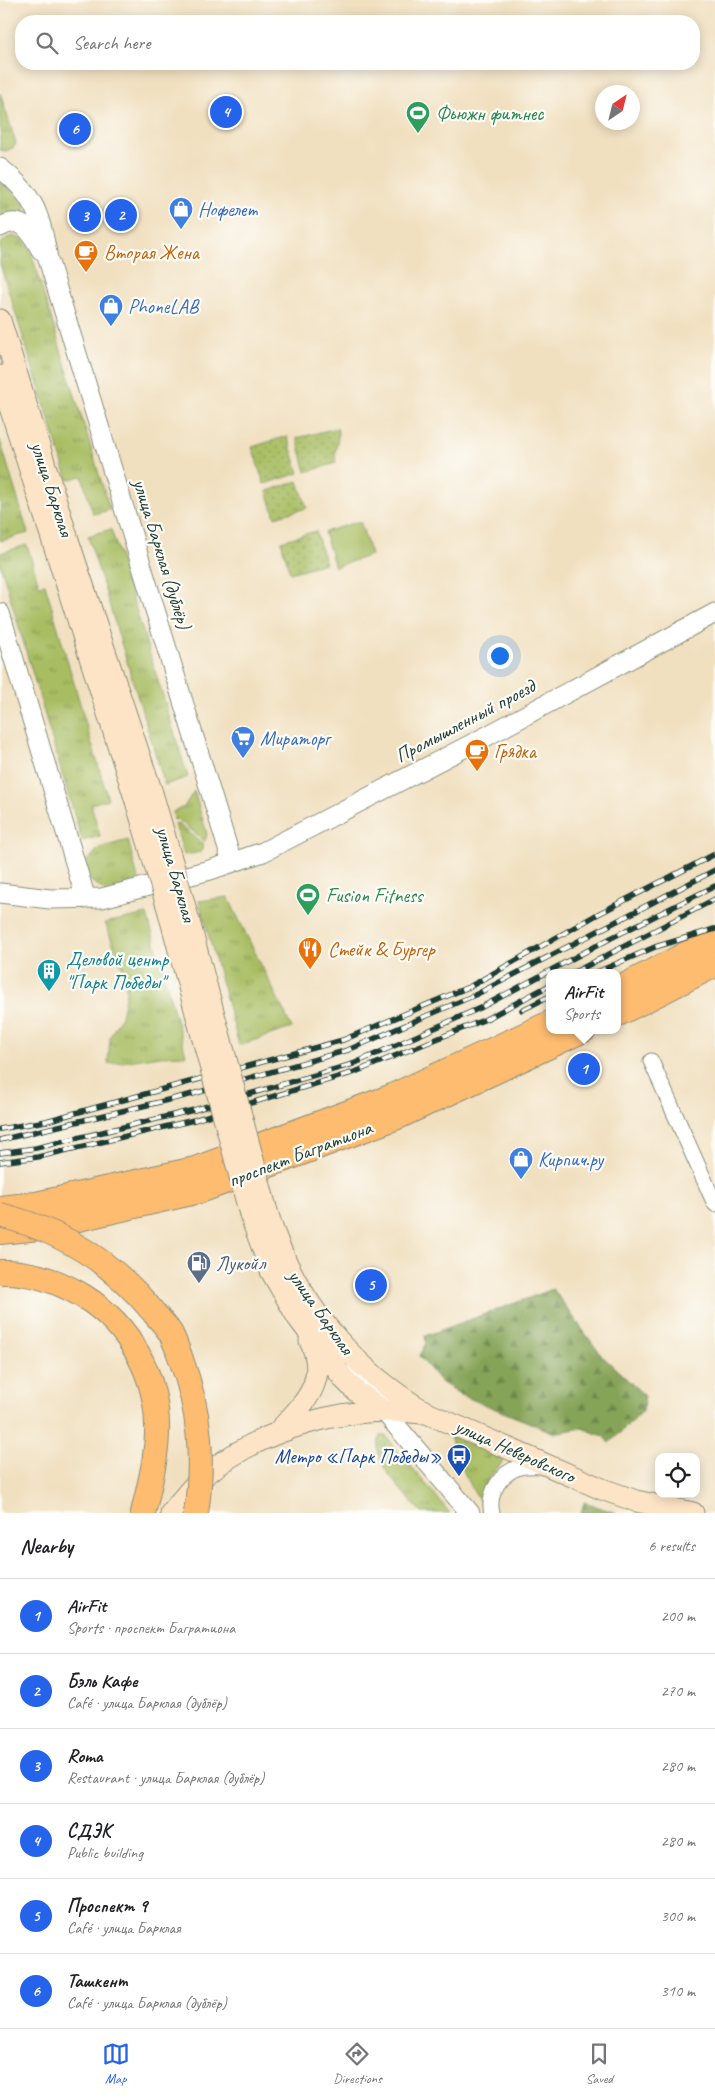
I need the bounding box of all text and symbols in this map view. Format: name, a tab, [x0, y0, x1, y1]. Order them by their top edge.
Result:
search box	[15, 15, 700, 70]
icon: search	[33, 29, 61, 57]
text: Search here	[73, 31, 150, 55]
north arrow	[595, 85, 640, 130]
pin: 4	[210, 93, 242, 131]
sports icon: Фьюжн фитнес	[405, 100, 431, 134]
place label: Фьюжн фитнес	[436, 101, 544, 126]
pin: 6	[59, 110, 91, 148]
pin: 2	[105, 196, 137, 234]
shop icon: Нофелет	[168, 196, 194, 230]
pin: 3	[69, 197, 101, 235]
place label: Нофелет	[198, 197, 258, 222]
cafe icon: Вторая Жена	[73, 239, 99, 273]
place label: Вторая Жена	[104, 240, 201, 265]
shop icon: PhoneLAB	[98, 293, 124, 327]
place label: PhoneLAB	[128, 294, 200, 319]
street label: улица Барклая	[25, 438, 80, 541]
street label: улица Барклая (дублёр)	[127, 475, 197, 633]
your location	[487, 643, 513, 669]
street label: Промышленный проезд	[391, 673, 541, 768]
supermarket icon: Мираторг	[230, 725, 256, 759]
place label: Мираторг	[260, 726, 332, 751]
cafe icon: Грядка	[464, 738, 490, 772]
place label: Грядка	[494, 739, 538, 764]
street label: улица Барклая	[150, 823, 202, 927]
sports icon: Fusion Fitness	[295, 882, 321, 916]
place label: Fusion Fitness	[326, 883, 425, 908]
restaurant icon: Стейк & Бургер	[297, 936, 323, 970]
place label: Стейк & Бургер	[328, 937, 436, 962]
place label: Деловой центр "Парк Победы"	[66, 947, 170, 995]
building icon: Деловой центр "Парк Победы"	[36, 958, 62, 992]
popup	[546, 969, 621, 1034]
text: AirFit	[564, 980, 603, 1004]
text: Sports	[564, 1004, 600, 1024]
pin: 1	[568, 1050, 600, 1088]
street label: проспект Багратиона	[225, 1115, 377, 1193]
shop icon: Кирпич.ру	[508, 1146, 534, 1180]
place label: Кирпич.ру	[538, 1147, 605, 1172]
fuel station icon: Лукойл	[186, 1250, 212, 1284]
place label: Лукойл	[216, 1251, 267, 1276]
street label: улица Барклая	[282, 1264, 361, 1361]
pin: 5	[355, 1266, 387, 1304]
street label: улица Неверовского	[450, 1413, 581, 1489]
bus stop icon: Метро «Парк Победы»	[446, 1443, 472, 1477]
place label: Метро «Парк Победы»	[275, 1444, 442, 1469]
map controls	[655, 1453, 700, 1498]
button: locate	[655, 1453, 700, 1498]
text: Nearby	[20, 1533, 73, 1559]
text: 6 results	[648, 1536, 695, 1556]
text: AirFit	[67, 1594, 106, 1618]
text: 1	[32, 1606, 40, 1626]
text: 200 m	[661, 1606, 695, 1626]
text: Sports · проспект Багратиона	[67, 1618, 235, 1638]
text: Бэль Кафе	[67, 1669, 138, 1693]
text: 2	[32, 1681, 40, 1701]
text: 270 m	[661, 1681, 695, 1701]
text: Café · улица Барклая (дублёр)	[67, 1693, 227, 1713]
text: Roma	[67, 1744, 103, 1768]
text: 3	[32, 1756, 40, 1776]
text: 280 m	[661, 1756, 695, 1776]
text: Restaurant · улица Барклая (дублёр)	[67, 1768, 264, 1788]
text: СДЭК	[67, 1819, 111, 1843]
text: 4	[32, 1831, 40, 1851]
text: 280 m	[661, 1831, 695, 1851]
text: Public building	[67, 1843, 143, 1863]
text: Проспект 9	[67, 1894, 147, 1918]
text: 5	[33, 1906, 39, 1926]
text: 300 m	[661, 1906, 695, 1926]
text: Café · улица Барклая	[67, 1918, 181, 1938]
text: Ташкент	[67, 1969, 127, 1993]
text: 6	[32, 1981, 40, 2001]
text: 310 m	[661, 1981, 695, 2001]
text: Café · улица Барклая (дублёр)	[67, 1993, 227, 2013]
tab: Map	[102, 2040, 130, 2087]
tab: Directions	[333, 2040, 382, 2087]
tab: Saved	[585, 2040, 613, 2087]

